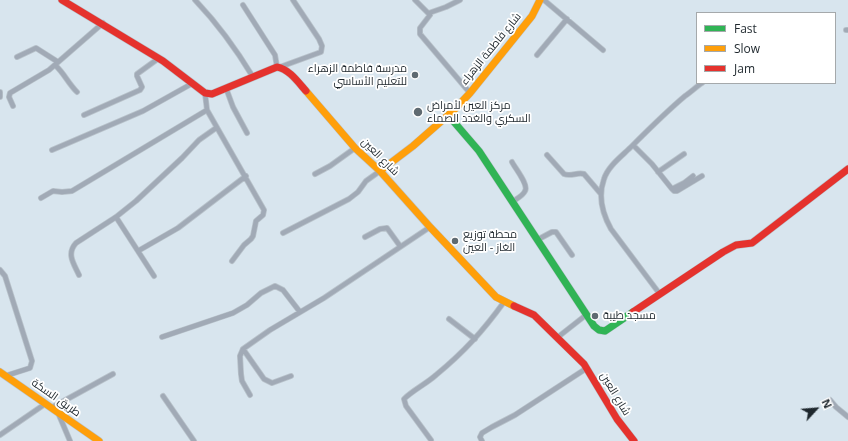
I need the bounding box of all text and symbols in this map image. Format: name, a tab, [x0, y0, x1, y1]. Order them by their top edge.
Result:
street label: شارع فاطمة الزهراء	[458, 10, 524, 88]
legend	[696, 12, 836, 84]
text: Fast	[734, 20, 757, 37]
text: Slow	[734, 40, 760, 57]
text: Jam	[734, 60, 755, 77]
place label: مدرسة فاطمة الزهراء للتعليم الأساسي	[308, 62, 407, 88]
marker: مدرسة فاطمة الزهراء للتعليم الأساسي	[410, 70, 420, 80]
place label: مركز العين لأمراض السكري والغدد الصماء	[427, 99, 531, 125]
marker: مركز العين لأمراض السكري والغدد الصماء	[412, 106, 424, 118]
street label: شارع العين	[358, 135, 402, 179]
place label: محطة توزيع الغاز - العين	[463, 228, 517, 254]
marker: محطة توزيع الغاز - العين	[450, 236, 460, 246]
place label: مسجد طيبة	[603, 309, 656, 323]
marker: مسجد طيبة	[590, 311, 600, 321]
street label: شارع العين	[597, 370, 633, 418]
street label: طريق السكة	[29, 376, 83, 420]
north arrow	[796, 389, 836, 429]
text: N	[819, 396, 836, 411]

